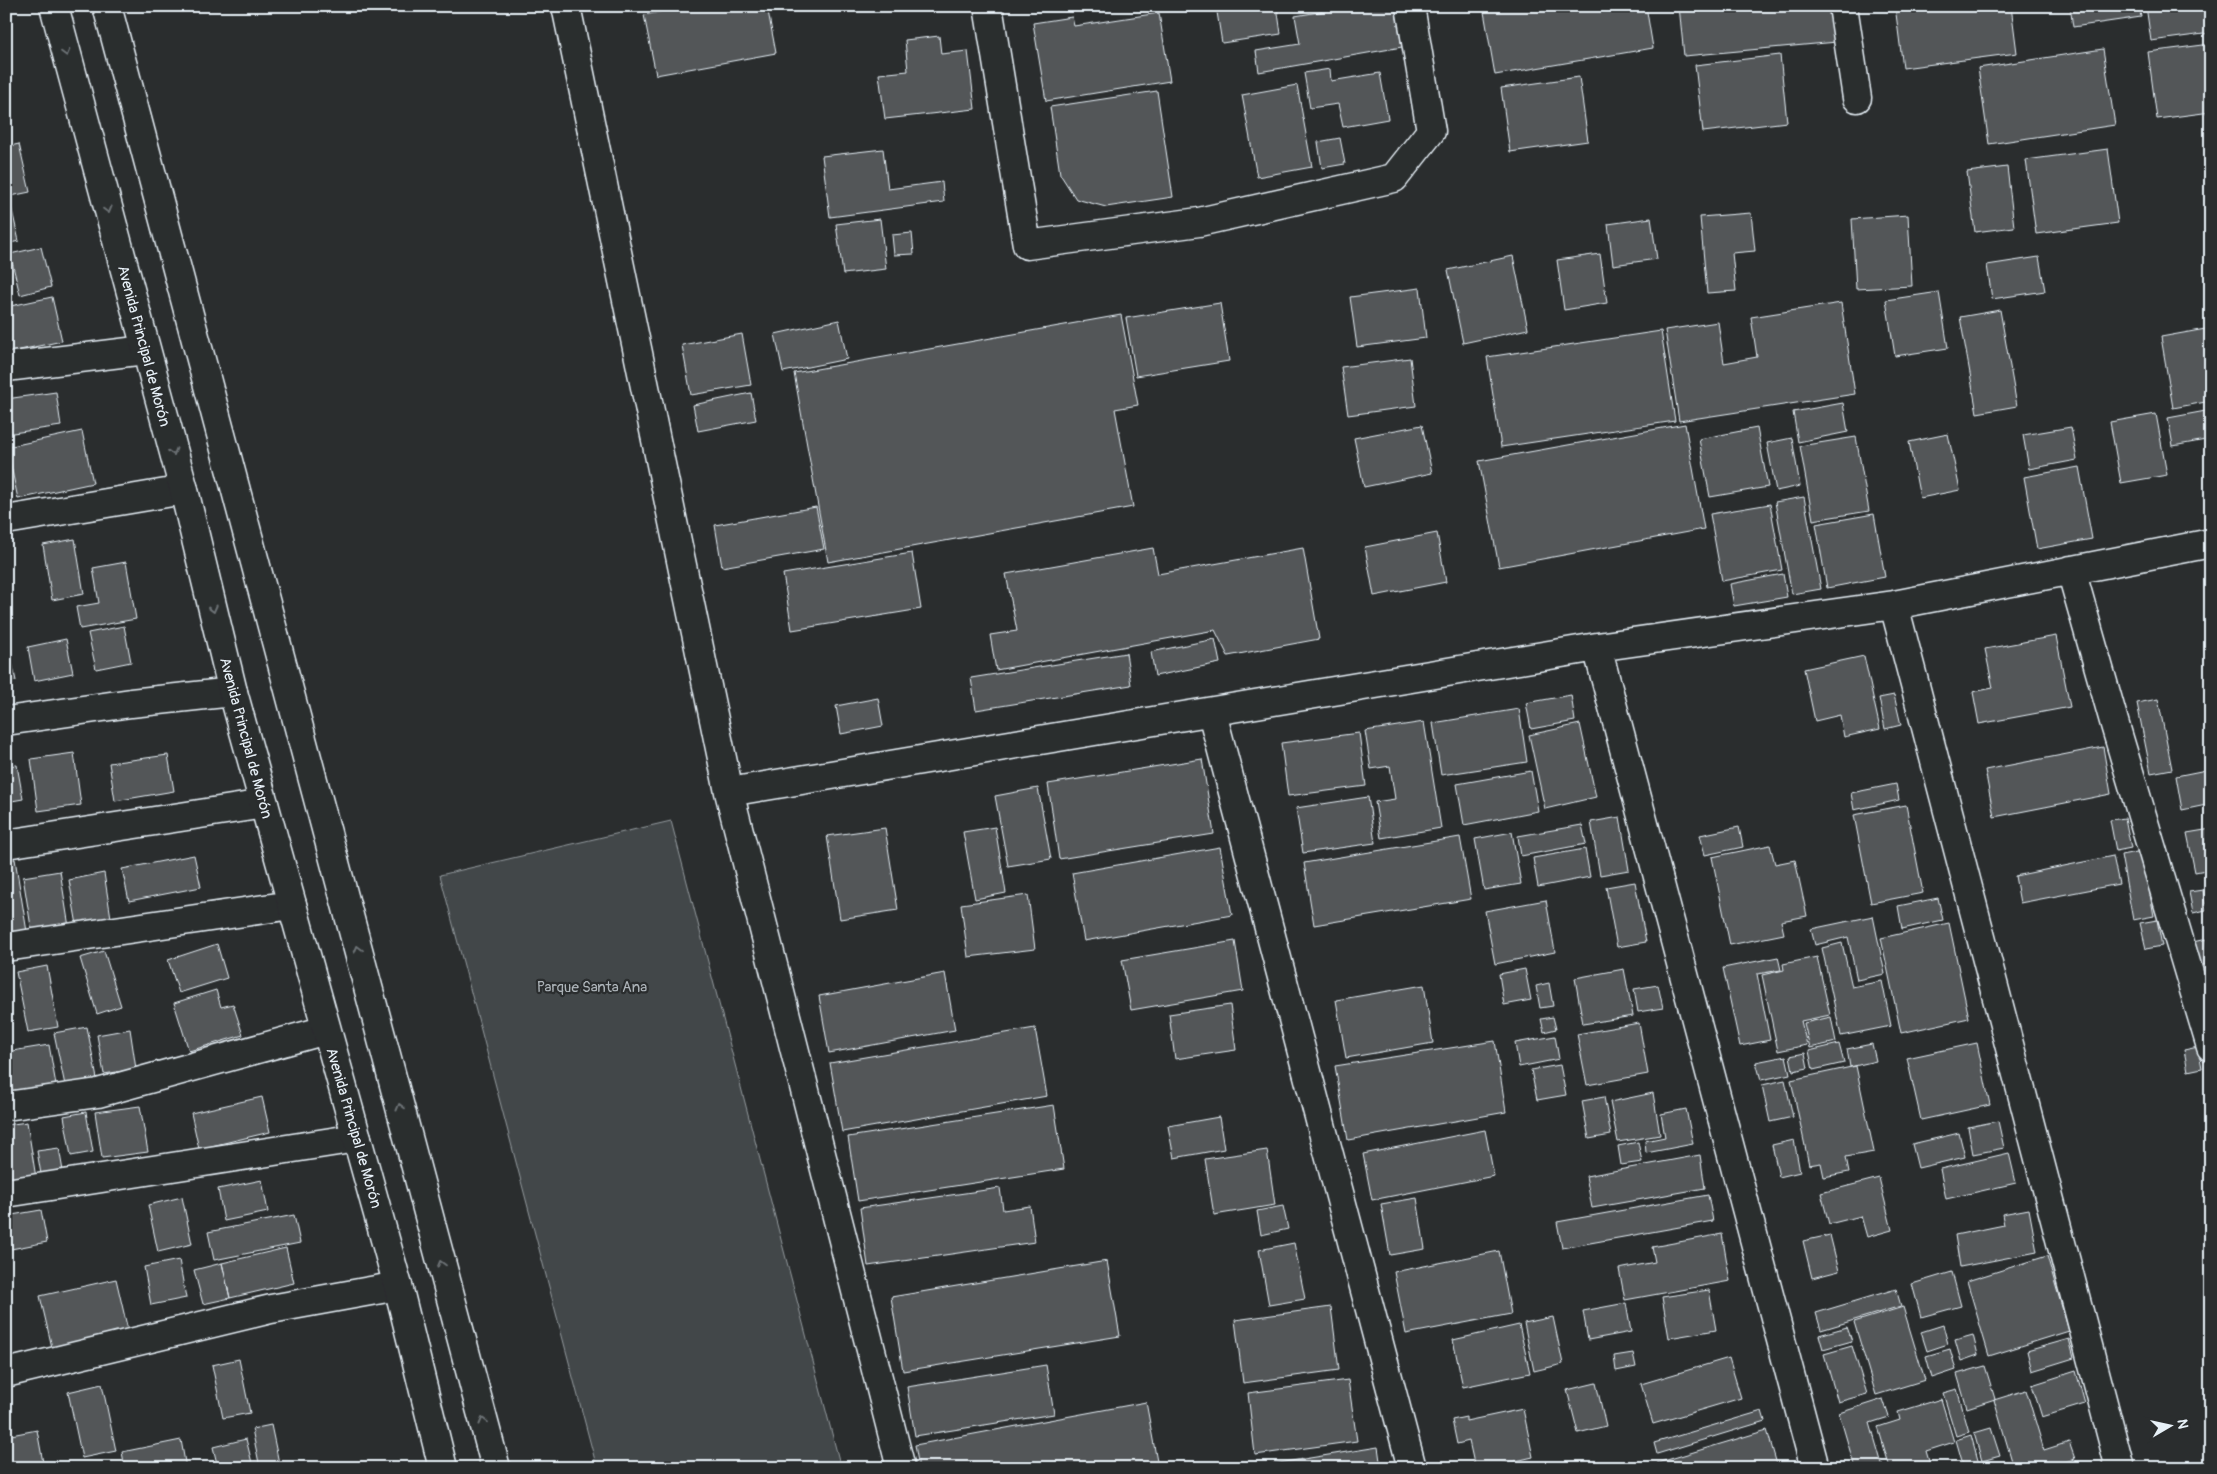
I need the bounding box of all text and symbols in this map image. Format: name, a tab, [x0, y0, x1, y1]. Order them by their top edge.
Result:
one-way arrow	[60, 49, 71, 58]
one-way arrow	[102, 206, 112, 214]
street label: Avenida Principal de Morón	[113, 263, 174, 429]
one-way arrow	[167, 447, 178, 456]
one-way arrow	[207, 605, 218, 614]
street label: Avenida Principal de Morón	[215, 655, 276, 821]
one-way arrow	[353, 945, 364, 954]
park label: Parque Santa Ana	[537, 978, 647, 997]
street label: Avenida Principal de Morón	[322, 1046, 386, 1211]
one-way arrow	[395, 1102, 406, 1111]
one-way arrow	[437, 1260, 447, 1268]
north arrow	[2144, 1402, 2194, 1452]
one-way arrow	[478, 1416, 489, 1425]
text: N	[2173, 1418, 2191, 1430]

